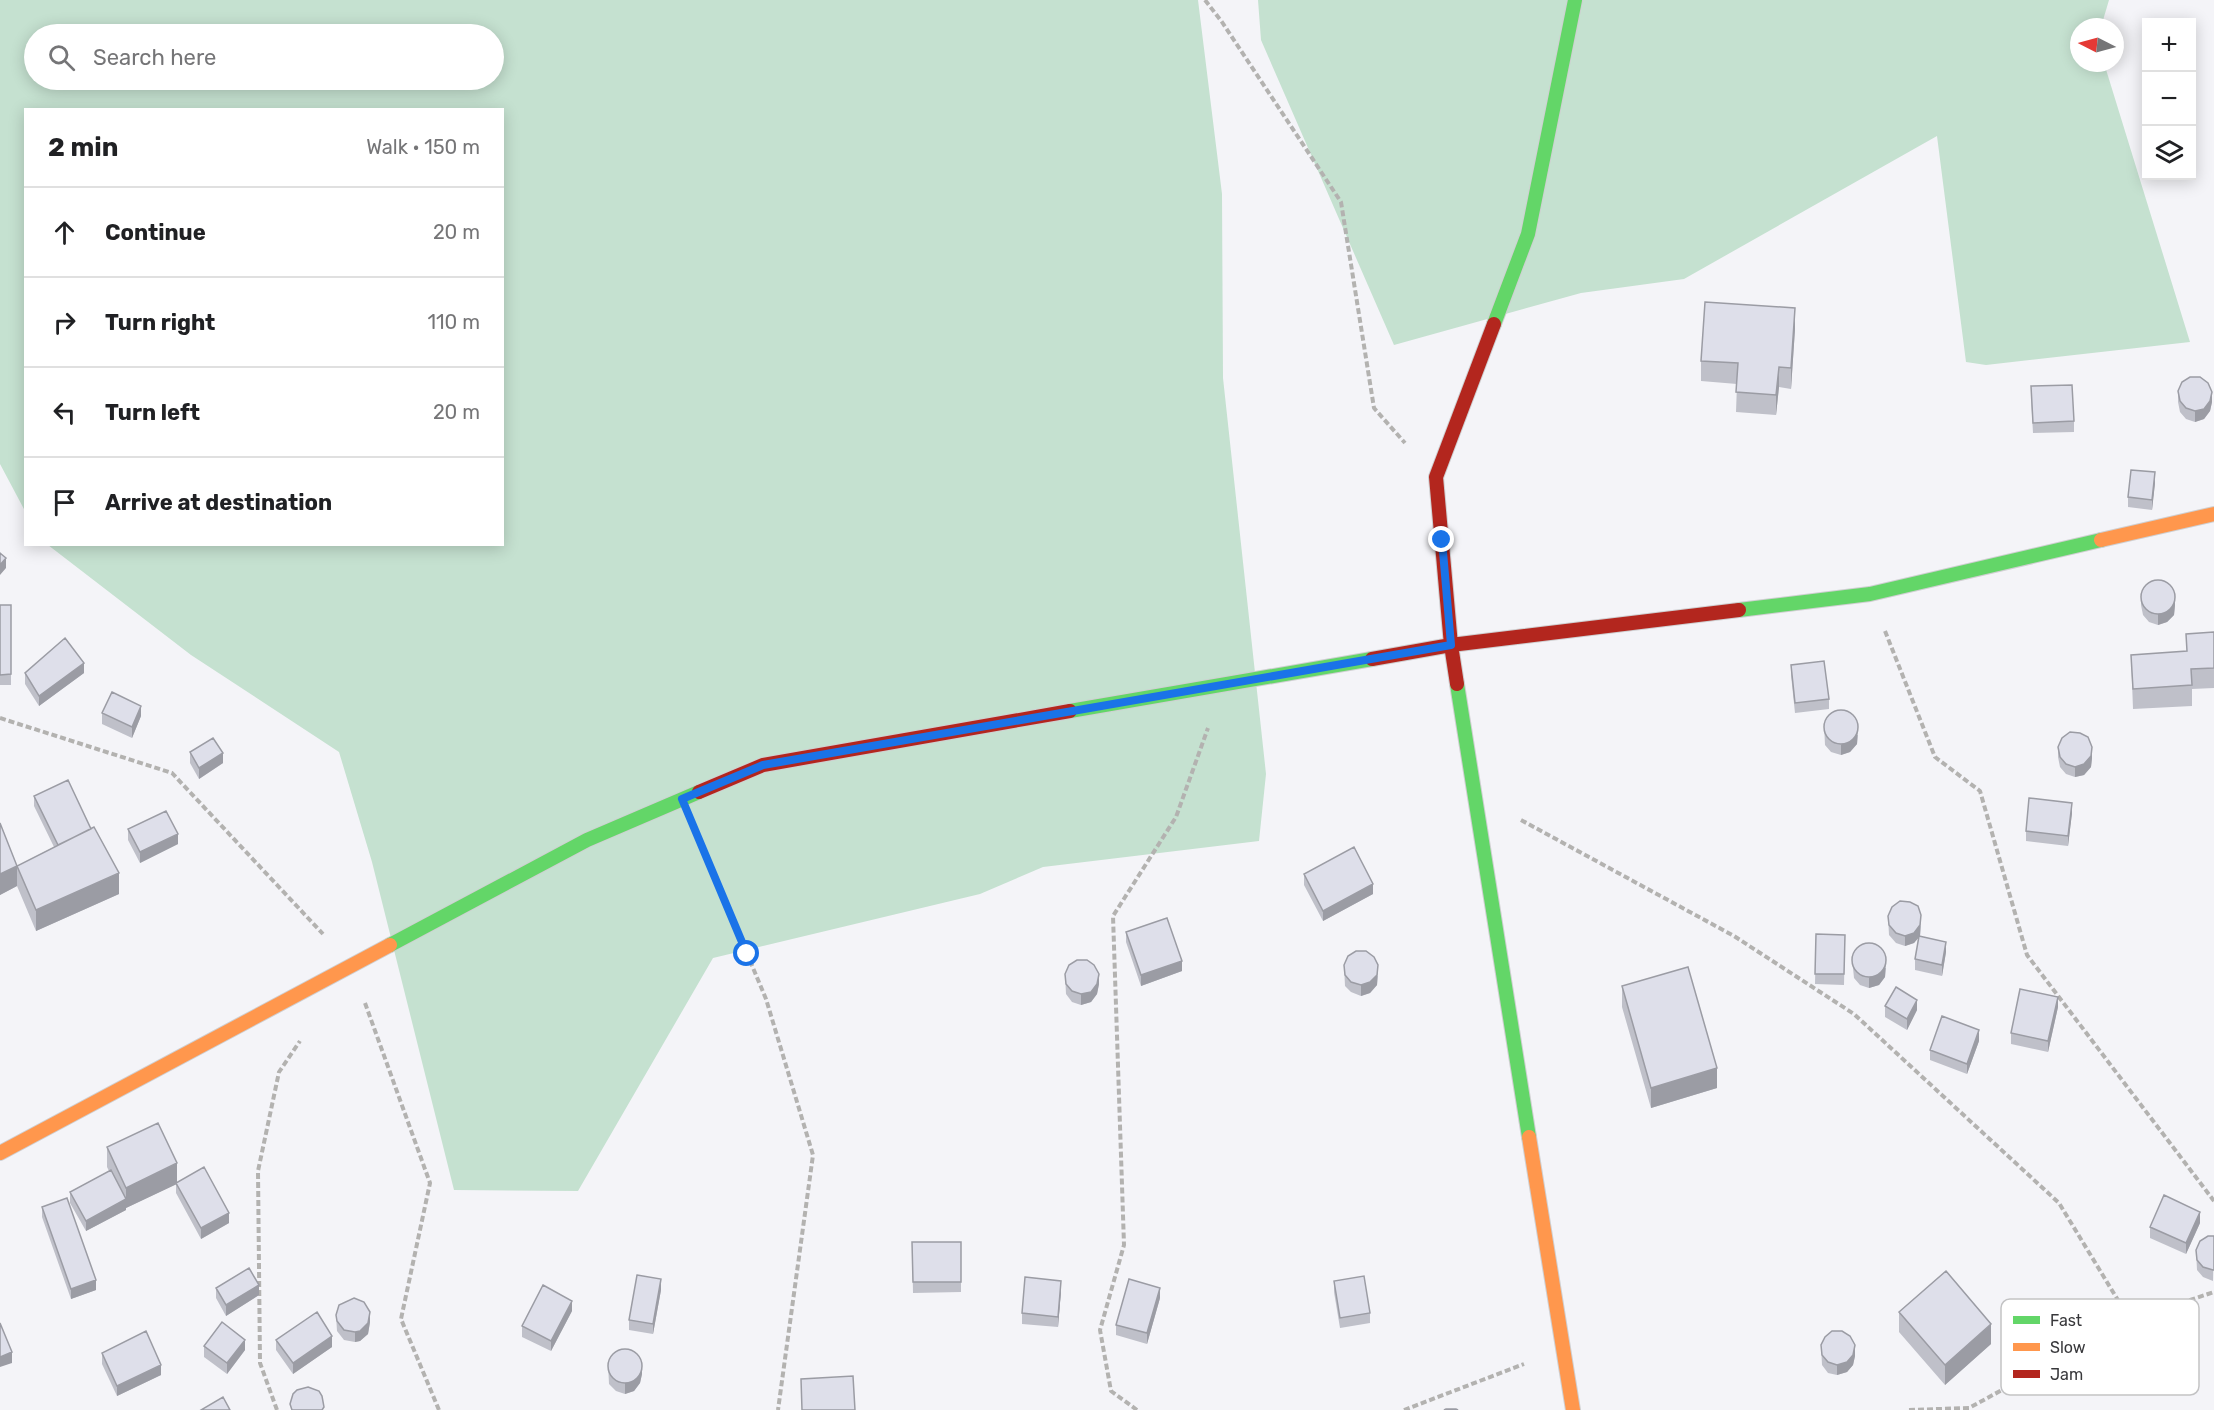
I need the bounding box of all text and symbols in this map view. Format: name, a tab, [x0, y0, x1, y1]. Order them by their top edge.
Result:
north arrow	[2070, 18, 2124, 72]
map controls	[2142, 18, 2196, 180]
button: +	[2142, 18, 2196, 72]
search box	[24, 24, 504, 90]
icon: search	[45, 41, 78, 74]
text: Search here	[93, 44, 216, 71]
button: −	[2142, 72, 2196, 126]
button: layers	[2142, 126, 2196, 180]
text: 2 min	[48, 132, 118, 163]
text: Walk · 150 m	[366, 135, 480, 159]
icon: ahead	[48, 216, 81, 249]
text: Continue	[105, 219, 206, 246]
text: 20 m	[433, 220, 480, 244]
icon: right	[48, 306, 81, 339]
text: Turn right	[105, 309, 215, 336]
text: 110 m	[428, 310, 480, 334]
icon: left	[48, 396, 81, 429]
text: Turn left	[105, 399, 200, 426]
text: 20 m	[433, 400, 480, 424]
icon: arrive	[48, 486, 81, 519]
text: Arrive at destination	[105, 489, 332, 516]
route end	[1428, 526, 1454, 552]
route start	[733, 940, 759, 966]
legend	[2001, 1299, 2199, 1395]
text: Fast	[2050, 1311, 2082, 1330]
text: Slow	[2050, 1338, 2086, 1357]
text: Jam	[2050, 1365, 2083, 1384]

